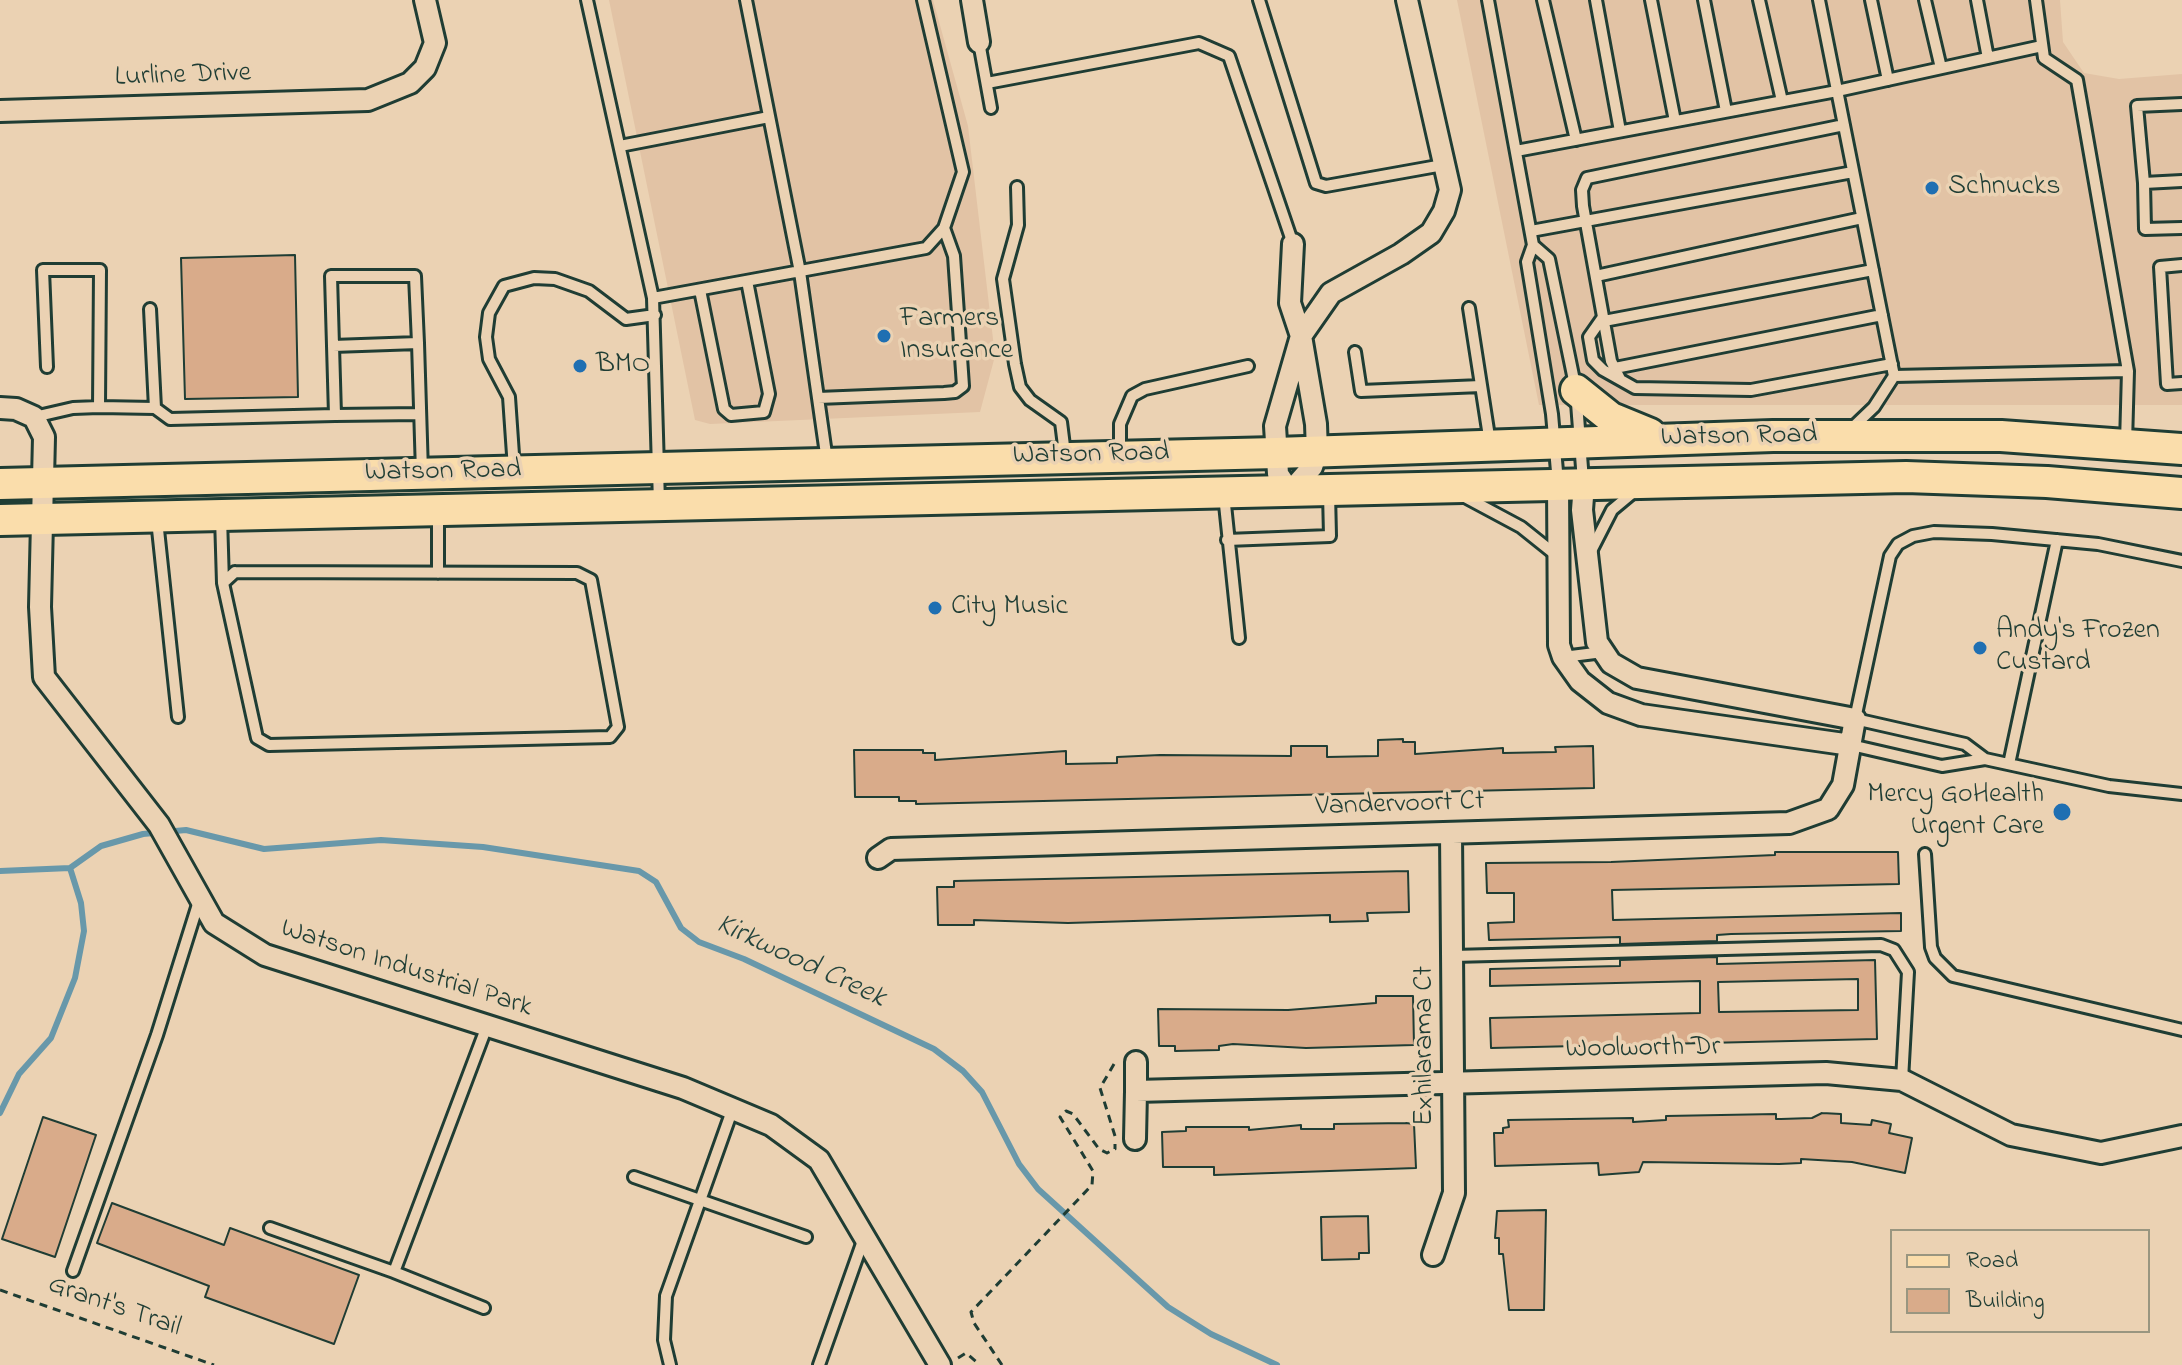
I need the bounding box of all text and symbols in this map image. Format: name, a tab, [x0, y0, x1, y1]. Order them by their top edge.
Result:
street label: Lurline Drive	[114, 58, 252, 96]
place label: Schnucks	[1948, 171, 2060, 205]
marker: Schnucks	[1923, 179, 1941, 197]
place label: Farmers Insurance	[900, 303, 1013, 369]
marker: Farmers Insurance	[875, 327, 893, 345]
place label: BMO	[596, 349, 650, 383]
marker: BMO	[571, 357, 589, 375]
street label: Watson Road	[1660, 420, 1818, 456]
street label: Watson Road	[1012, 438, 1170, 474]
street label: Watson Road	[364, 455, 522, 491]
place label: City Music	[951, 591, 1068, 625]
marker: City Music	[926, 599, 944, 617]
place label: Andy's Frozen Custard	[1996, 615, 2160, 681]
marker: Andy's Frozen Custard	[1971, 639, 1989, 657]
place label: Mercy GoHealth Urgent Care	[1867, 779, 2044, 845]
street label: Vandervoort Ct	[1315, 786, 1485, 826]
marker: Mercy GoHealth Urgent Care	[2051, 801, 2073, 823]
water label: Kirkwood Creek	[709, 908, 891, 1018]
street label: Watson Industrial Park	[276, 913, 536, 1027]
street label: Exhilarama Ct	[1409, 966, 1443, 1126]
street label: Woolworth Dr	[1565, 1032, 1721, 1068]
legend	[1890, 1229, 2150, 1333]
text: Road	[1966, 1244, 2018, 1279]
street label: Grant's Trail	[43, 1270, 185, 1346]
text: Building	[1966, 1284, 2045, 1319]

